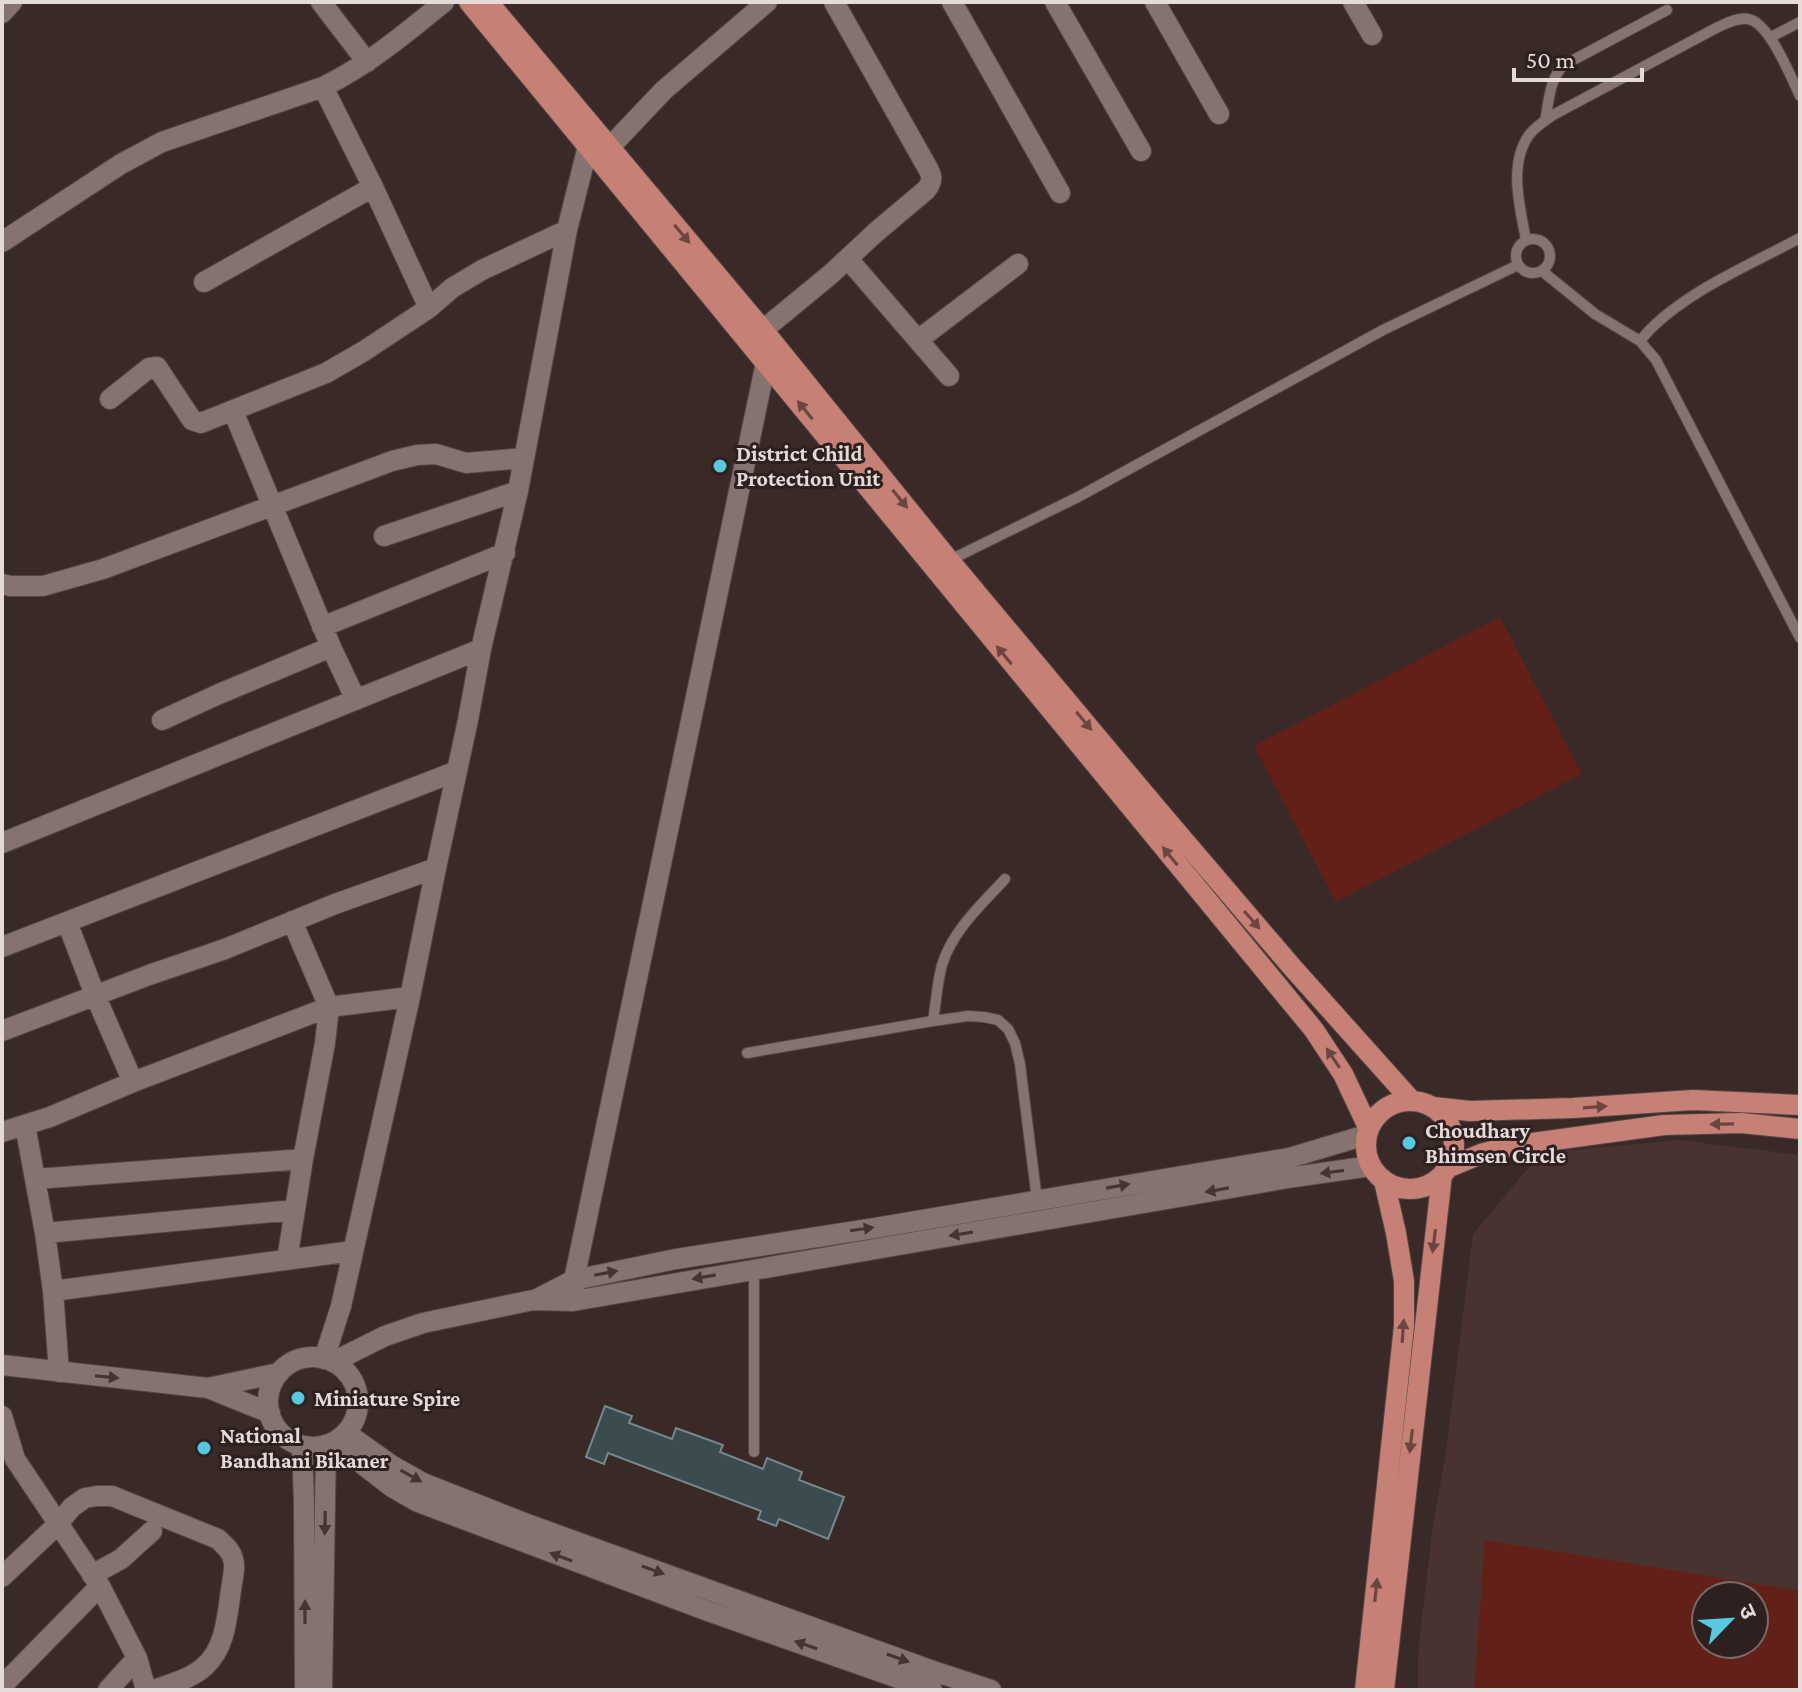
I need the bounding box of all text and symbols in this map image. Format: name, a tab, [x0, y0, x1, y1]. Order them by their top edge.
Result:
scale bar	[1514, 32, 1642, 82]
text: 50 m	[1526, 46, 1575, 73]
one-way arrow	[673, 223, 690, 243]
one-way arrow	[797, 400, 813, 420]
place label: District Child Protection Unit	[736, 441, 881, 491]
marker: District Child Protection Unit	[711, 457, 729, 475]
one-way arrow	[892, 489, 909, 510]
one-way arrow	[997, 645, 1013, 665]
one-way arrow	[1075, 711, 1092, 731]
one-way arrow	[1162, 846, 1179, 866]
one-way arrow	[1243, 910, 1260, 930]
one-way arrow	[1326, 1047, 1341, 1069]
one-way arrow	[1583, 1100, 1608, 1113]
one-way arrow	[1709, 1117, 1734, 1130]
place label: Choudhary Bhimsen Circle	[1425, 1118, 1566, 1168]
marker: Choudhary Bhimsen Circle	[1400, 1134, 1418, 1152]
one-way arrow	[1319, 1165, 1344, 1178]
one-way arrow	[1106, 1180, 1131, 1192]
one-way arrow	[1204, 1185, 1229, 1197]
one-way arrow	[850, 1223, 875, 1235]
one-way arrow	[948, 1228, 973, 1241]
one-way arrow	[1427, 1229, 1440, 1254]
one-way arrow	[593, 1266, 618, 1279]
one-way arrow	[692, 1272, 717, 1284]
one-way arrow	[1397, 1318, 1410, 1343]
one-way arrow	[95, 1371, 120, 1384]
place label: Miniature Spire	[314, 1386, 460, 1411]
marker: Miniature Spire	[289, 1389, 307, 1407]
place label: National Bandhani Bikaner	[220, 1423, 389, 1473]
one-way arrow	[1405, 1429, 1418, 1454]
marker: National Bandhani Bikaner	[195, 1439, 213, 1457]
one-way arrow	[400, 1469, 422, 1483]
one-way arrow	[319, 1511, 331, 1536]
one-way arrow	[549, 1550, 573, 1563]
one-way arrow	[642, 1564, 666, 1577]
one-way arrow	[1370, 1577, 1383, 1602]
north arrow	[1690, 1580, 1770, 1660]
one-way arrow	[299, 1599, 311, 1624]
text: उ	[1734, 1601, 1762, 1624]
one-way arrow	[794, 1639, 818, 1651]
one-way arrow	[886, 1652, 910, 1665]

